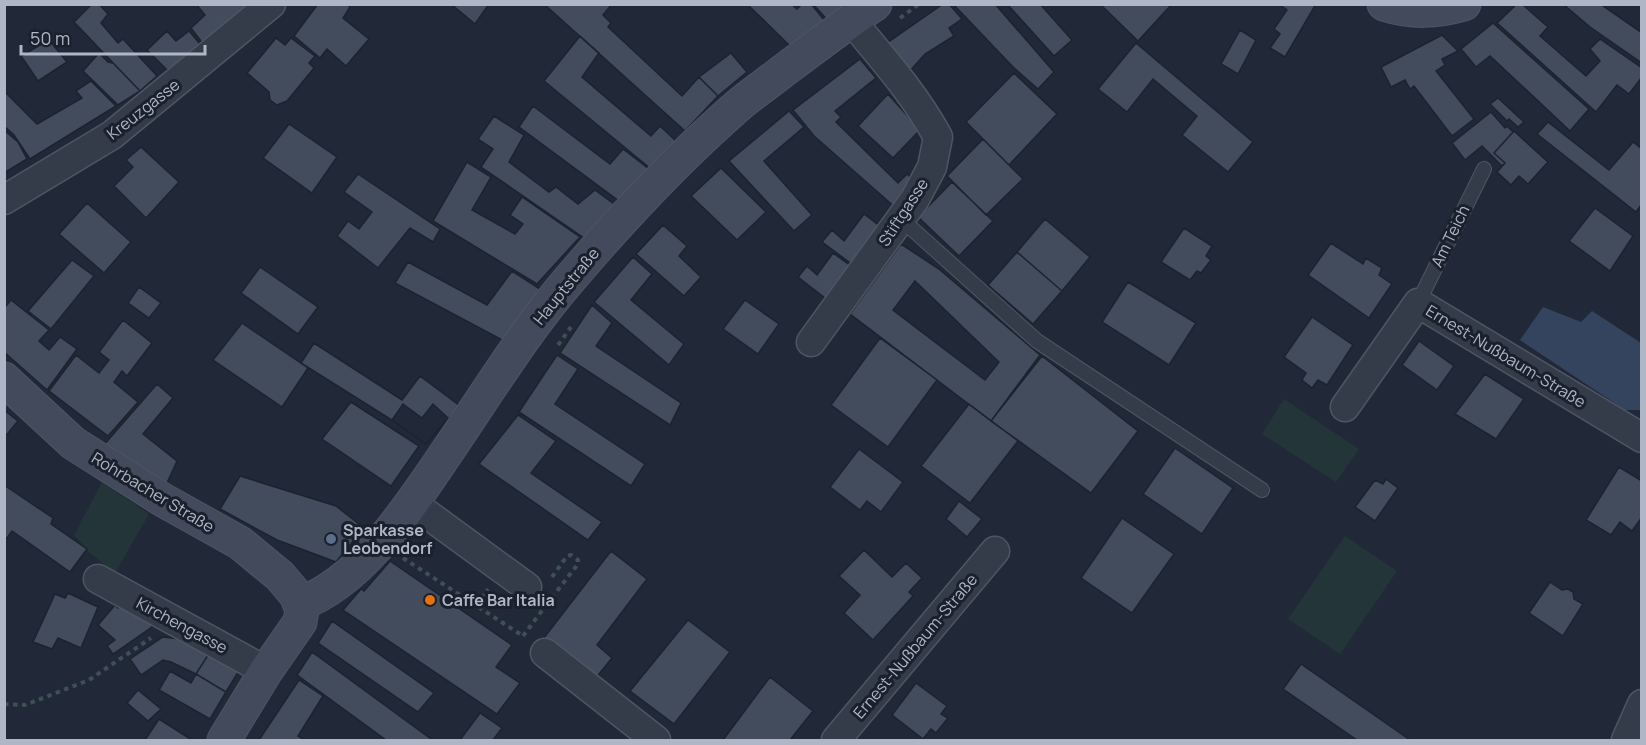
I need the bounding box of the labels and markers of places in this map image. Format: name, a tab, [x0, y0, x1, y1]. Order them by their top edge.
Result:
place label: Sparkasse Leobendorf	[343, 519, 432, 559]
marker: Sparkasse Leobendorf	[324, 532, 338, 546]
place label: Caffe Bar Italia	[442, 589, 555, 611]
marker: Caffe Bar Italia	[423, 593, 437, 607]

